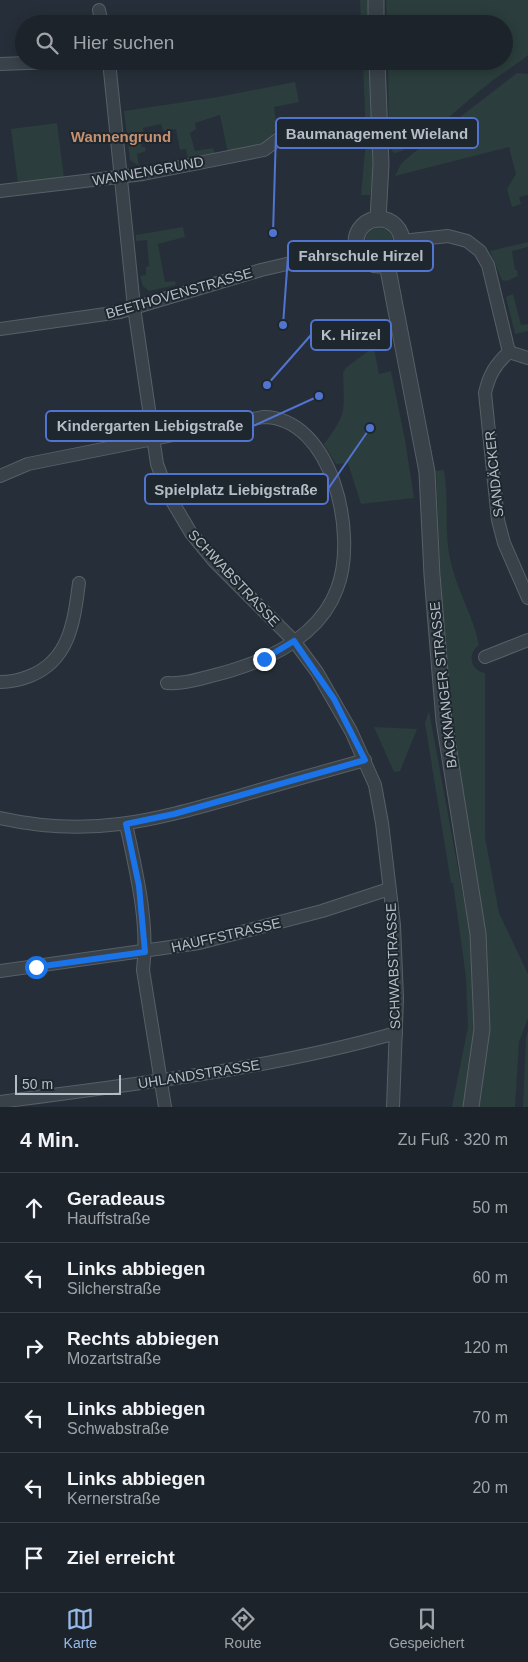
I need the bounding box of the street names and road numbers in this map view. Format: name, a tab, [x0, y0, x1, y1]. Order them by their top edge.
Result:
street label: WANNENGRUND	[91, 153, 205, 189]
street label: BEETHOVENSTRASSE	[104, 264, 254, 322]
street label: SANDÄCKER	[481, 430, 507, 518]
street label: SCHWABSTRASSE	[185, 526, 283, 630]
street label: BACKNANGER STRASSE	[426, 601, 460, 769]
street label: SCHWABSTRASSE	[383, 903, 403, 1029]
street label: HAUFFSTRASSE	[170, 915, 282, 955]
street label: UHLANDSTRASSE	[137, 1056, 261, 1092]

